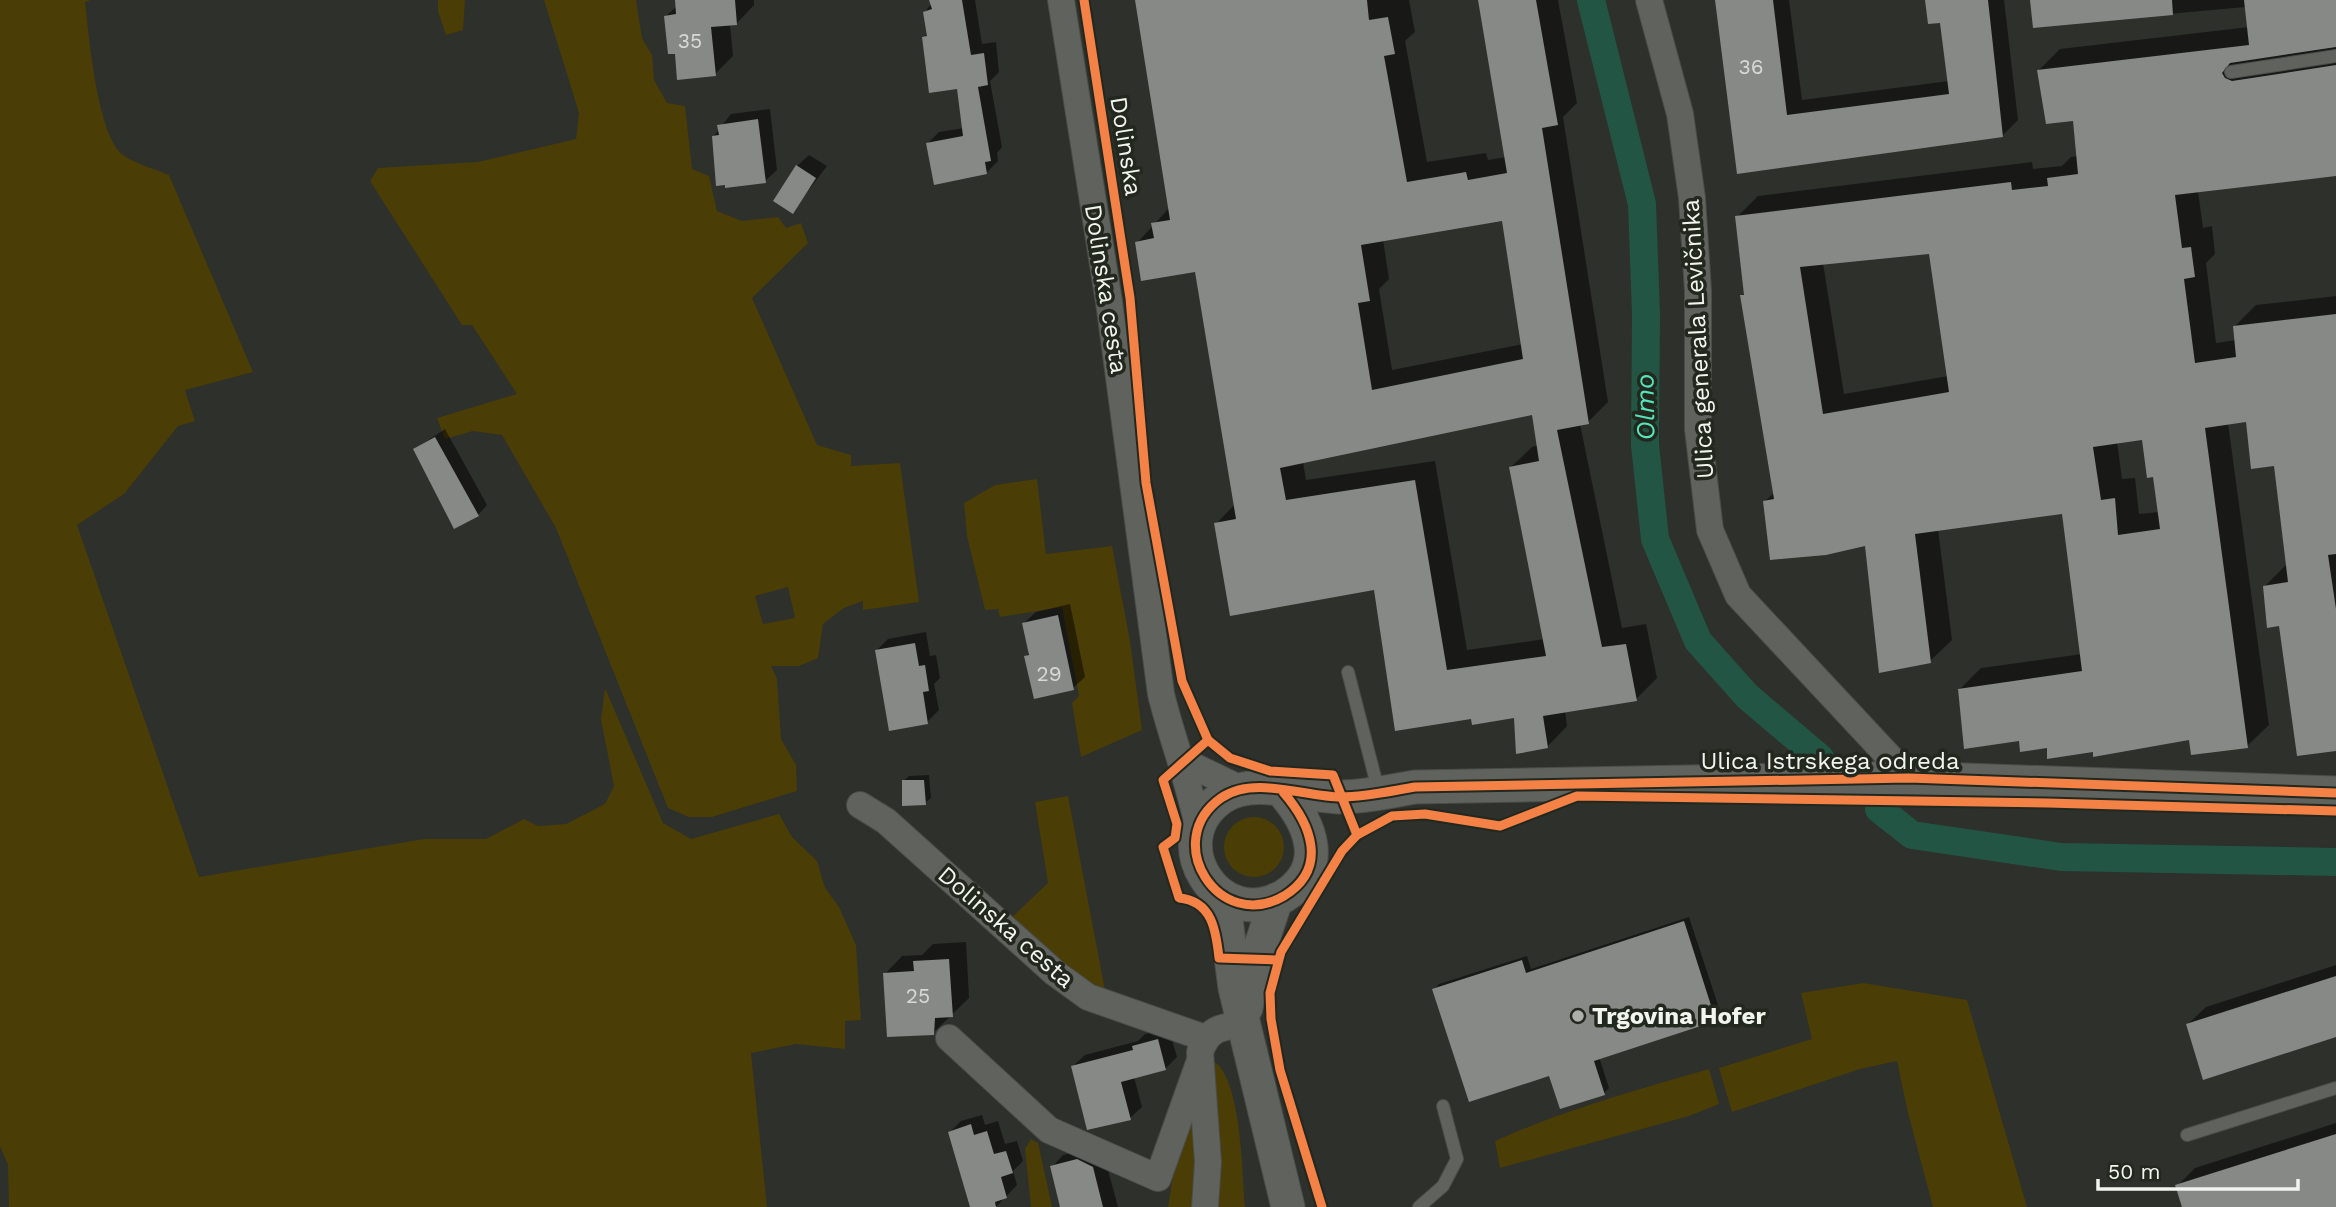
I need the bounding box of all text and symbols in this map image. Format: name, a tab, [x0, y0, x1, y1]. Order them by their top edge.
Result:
house number: 35	[678, 28, 702, 53]
house number: 36	[1738, 54, 1764, 79]
street label: Dolinska	[1104, 94, 1148, 198]
street label: Ulica generala Levičnika	[1677, 198, 1719, 480]
street label: Dolinska cesta	[1079, 202, 1133, 376]
water label: Olmo	[1629, 373, 1661, 441]
house number: 29	[1036, 661, 1062, 686]
street label: Ulica Istrskega odreda	[1700, 747, 1960, 775]
street label: Dolinska cesta	[932, 860, 1080, 994]
house number: 25	[906, 983, 930, 1008]
place label: Trgovina Hofer	[1592, 1002, 1766, 1030]
marker: Trgovina Hofer	[1570, 1008, 1586, 1024]
scale bar	[2098, 1148, 2298, 1192]
text: 50 m	[2108, 1159, 2160, 1184]

